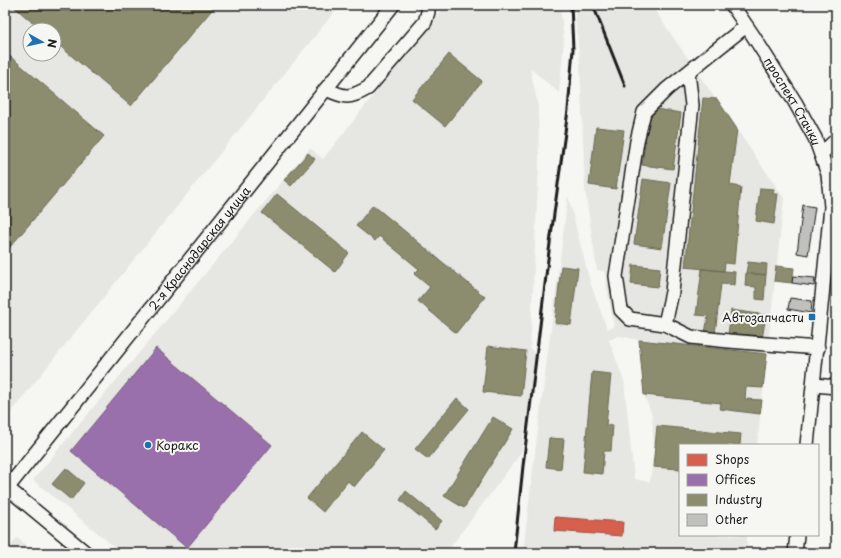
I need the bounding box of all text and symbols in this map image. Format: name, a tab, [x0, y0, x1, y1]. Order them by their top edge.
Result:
north arrow	[22, 22, 62, 62]
text: N	[43, 38, 61, 49]
street label: проспект Стачки	[760, 54, 826, 148]
street label: 2-я Краснодарская улица	[144, 182, 255, 314]
place label: Автозапчасти	[722, 308, 804, 326]
marker: Автозапчасти	[807, 312, 817, 322]
place label: Коракс	[156, 436, 198, 454]
marker: Коракс	[143, 440, 153, 450]
legend	[679, 444, 819, 536]
text: Shops	[715, 450, 750, 468]
text: Offices	[715, 470, 756, 488]
text: Industry	[715, 490, 763, 508]
text: Other	[715, 510, 748, 528]

